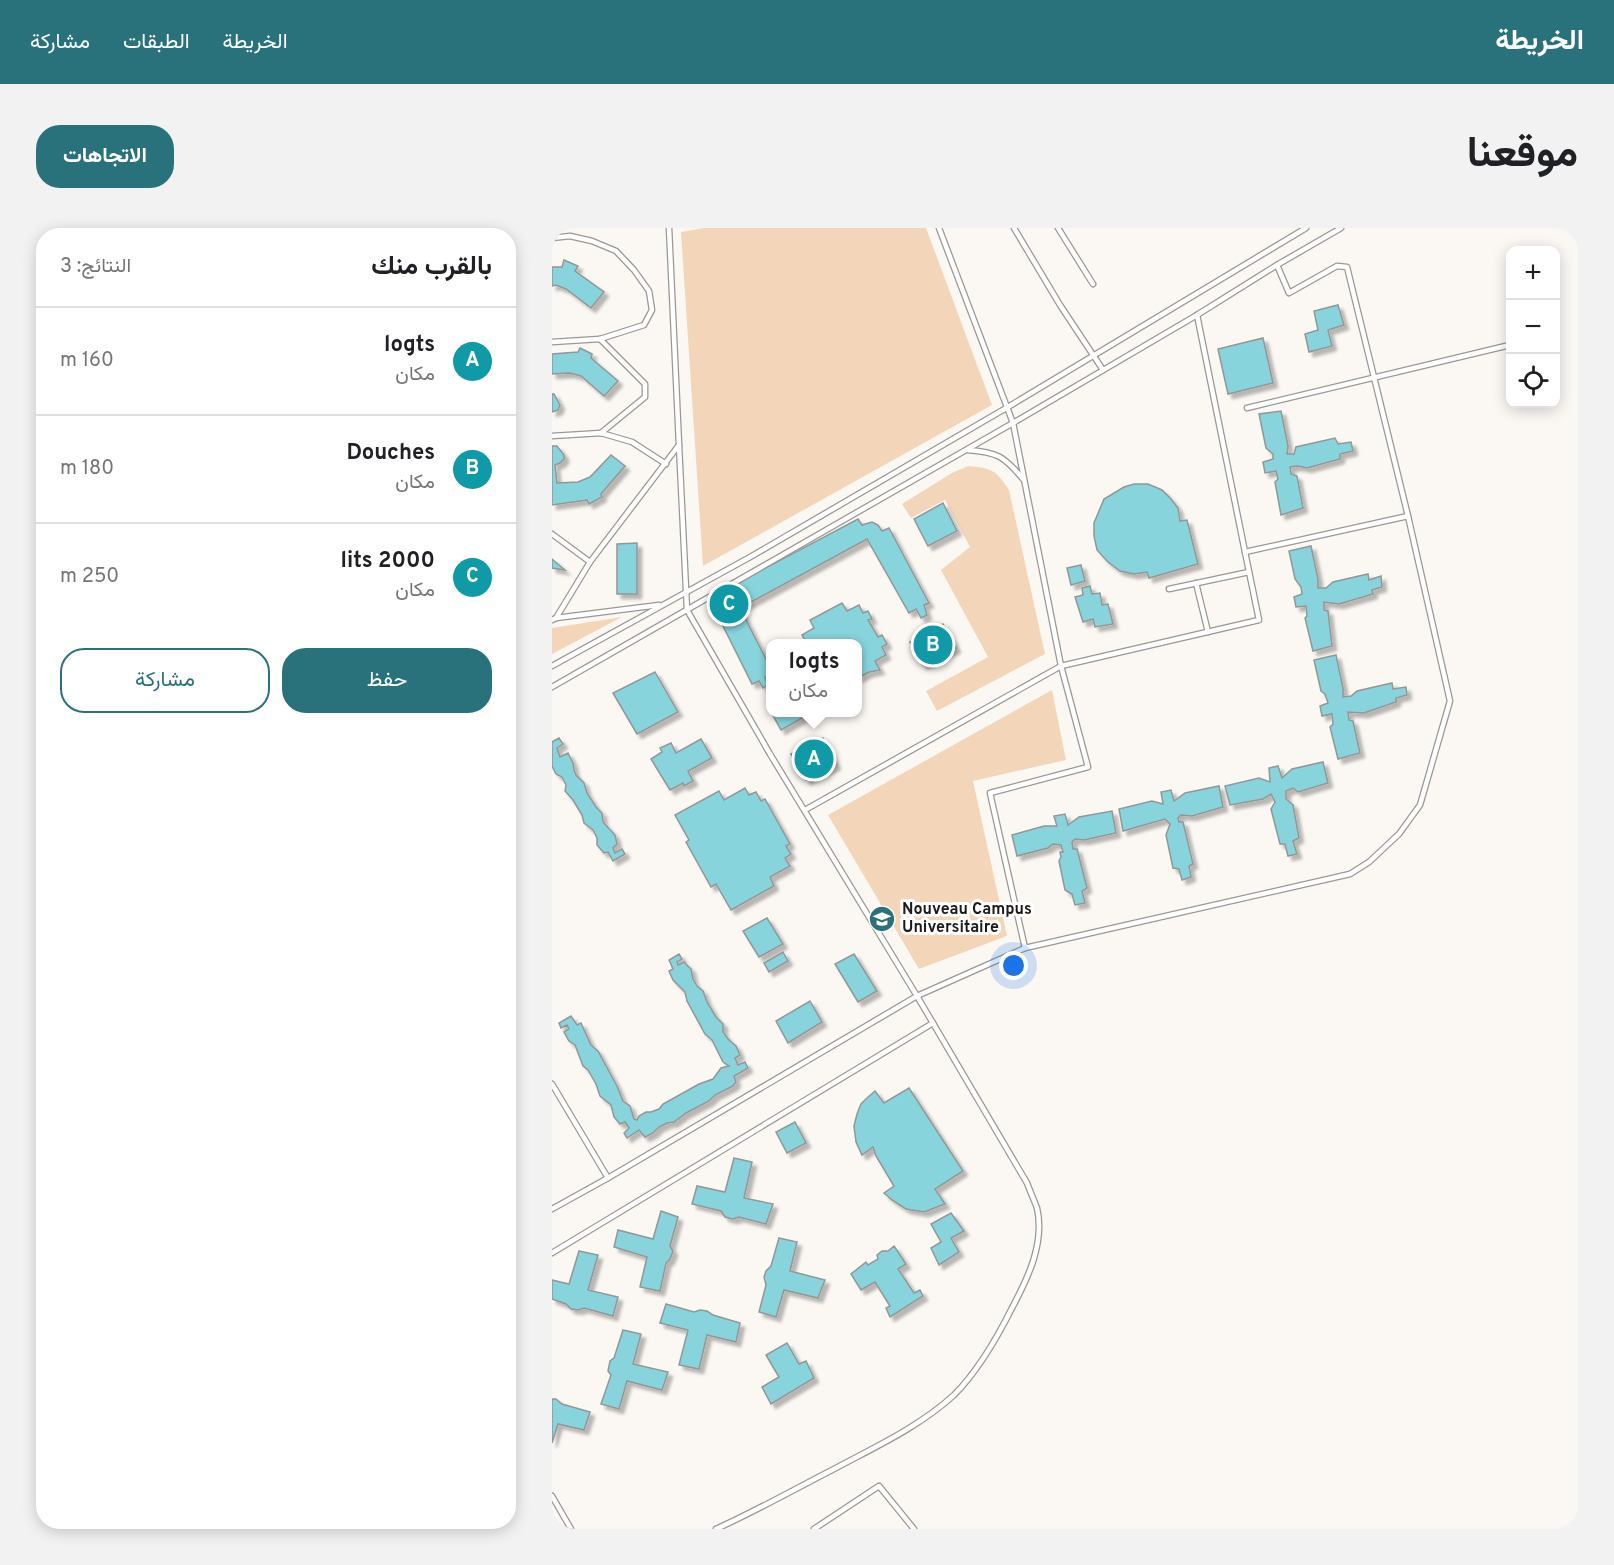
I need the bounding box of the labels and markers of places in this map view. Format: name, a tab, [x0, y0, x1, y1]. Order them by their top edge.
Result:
pin: C	[710, 582, 748, 626]
pin: B	[914, 622, 952, 668]
pin: A	[794, 736, 834, 782]
place label: Nouveau Campus Universitaire	[902, 900, 1032, 938]
school or university icon: Nouveau Campus Universitaire	[867, 904, 897, 934]

